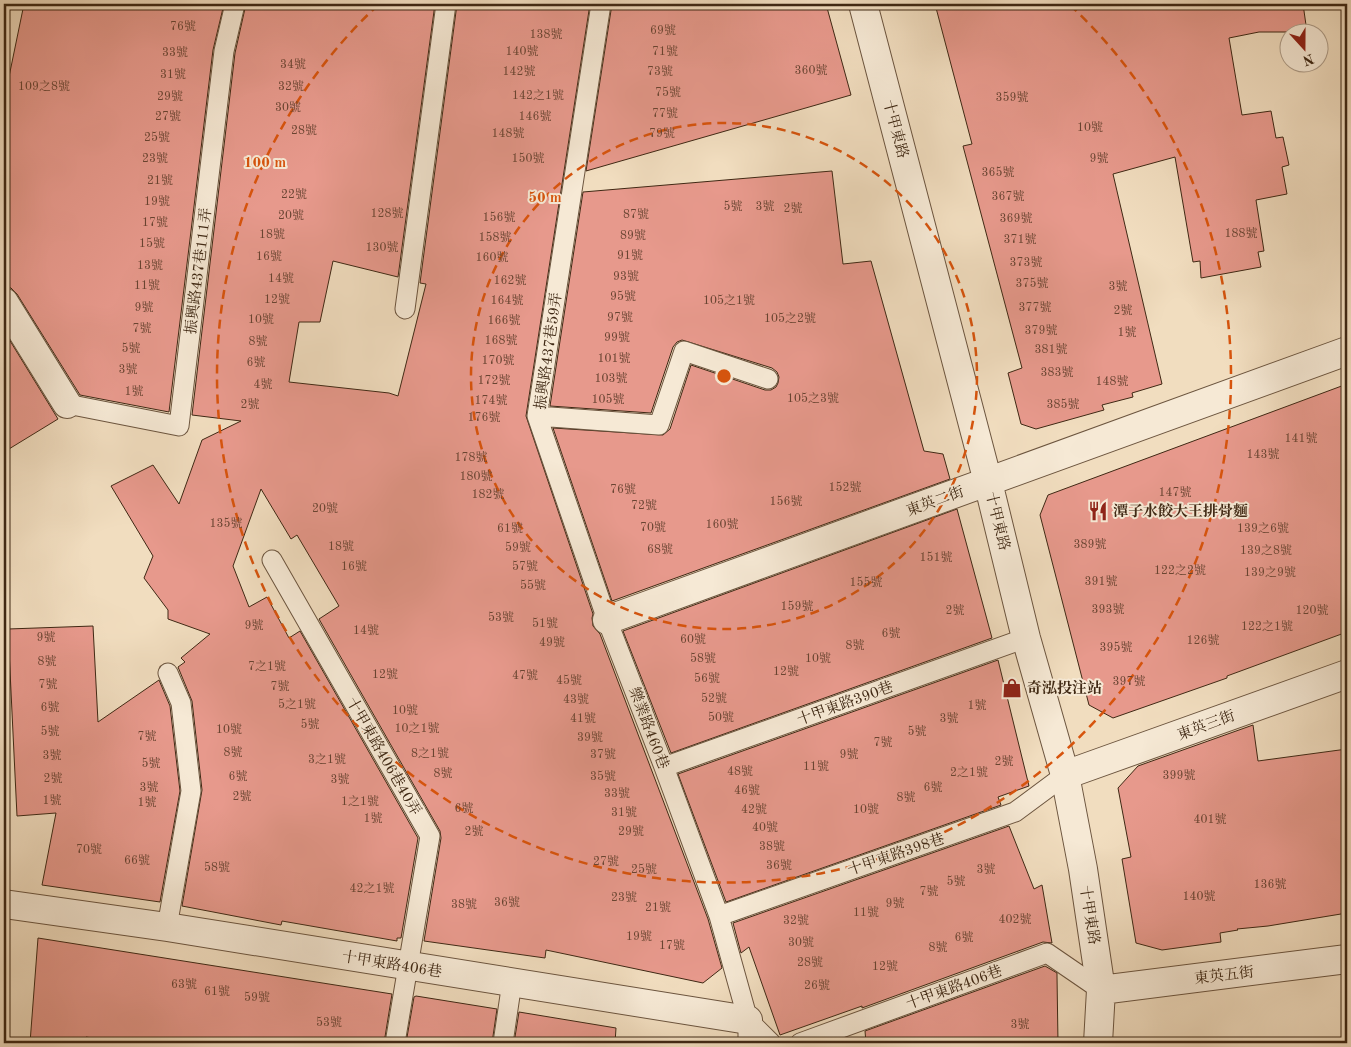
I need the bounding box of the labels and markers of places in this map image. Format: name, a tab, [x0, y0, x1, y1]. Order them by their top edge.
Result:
centre of rings	[715, 367, 733, 385]
restaurant icon: 潭子水餃大王排骨麵	[1087, 500, 1109, 522]
place label: 潭子水餃大王排骨麵	[1113, 503, 1248, 520]
shop icon: 奇泓投注站	[1001, 677, 1023, 699]
place label: 奇泓投注站	[1027, 679, 1102, 697]

